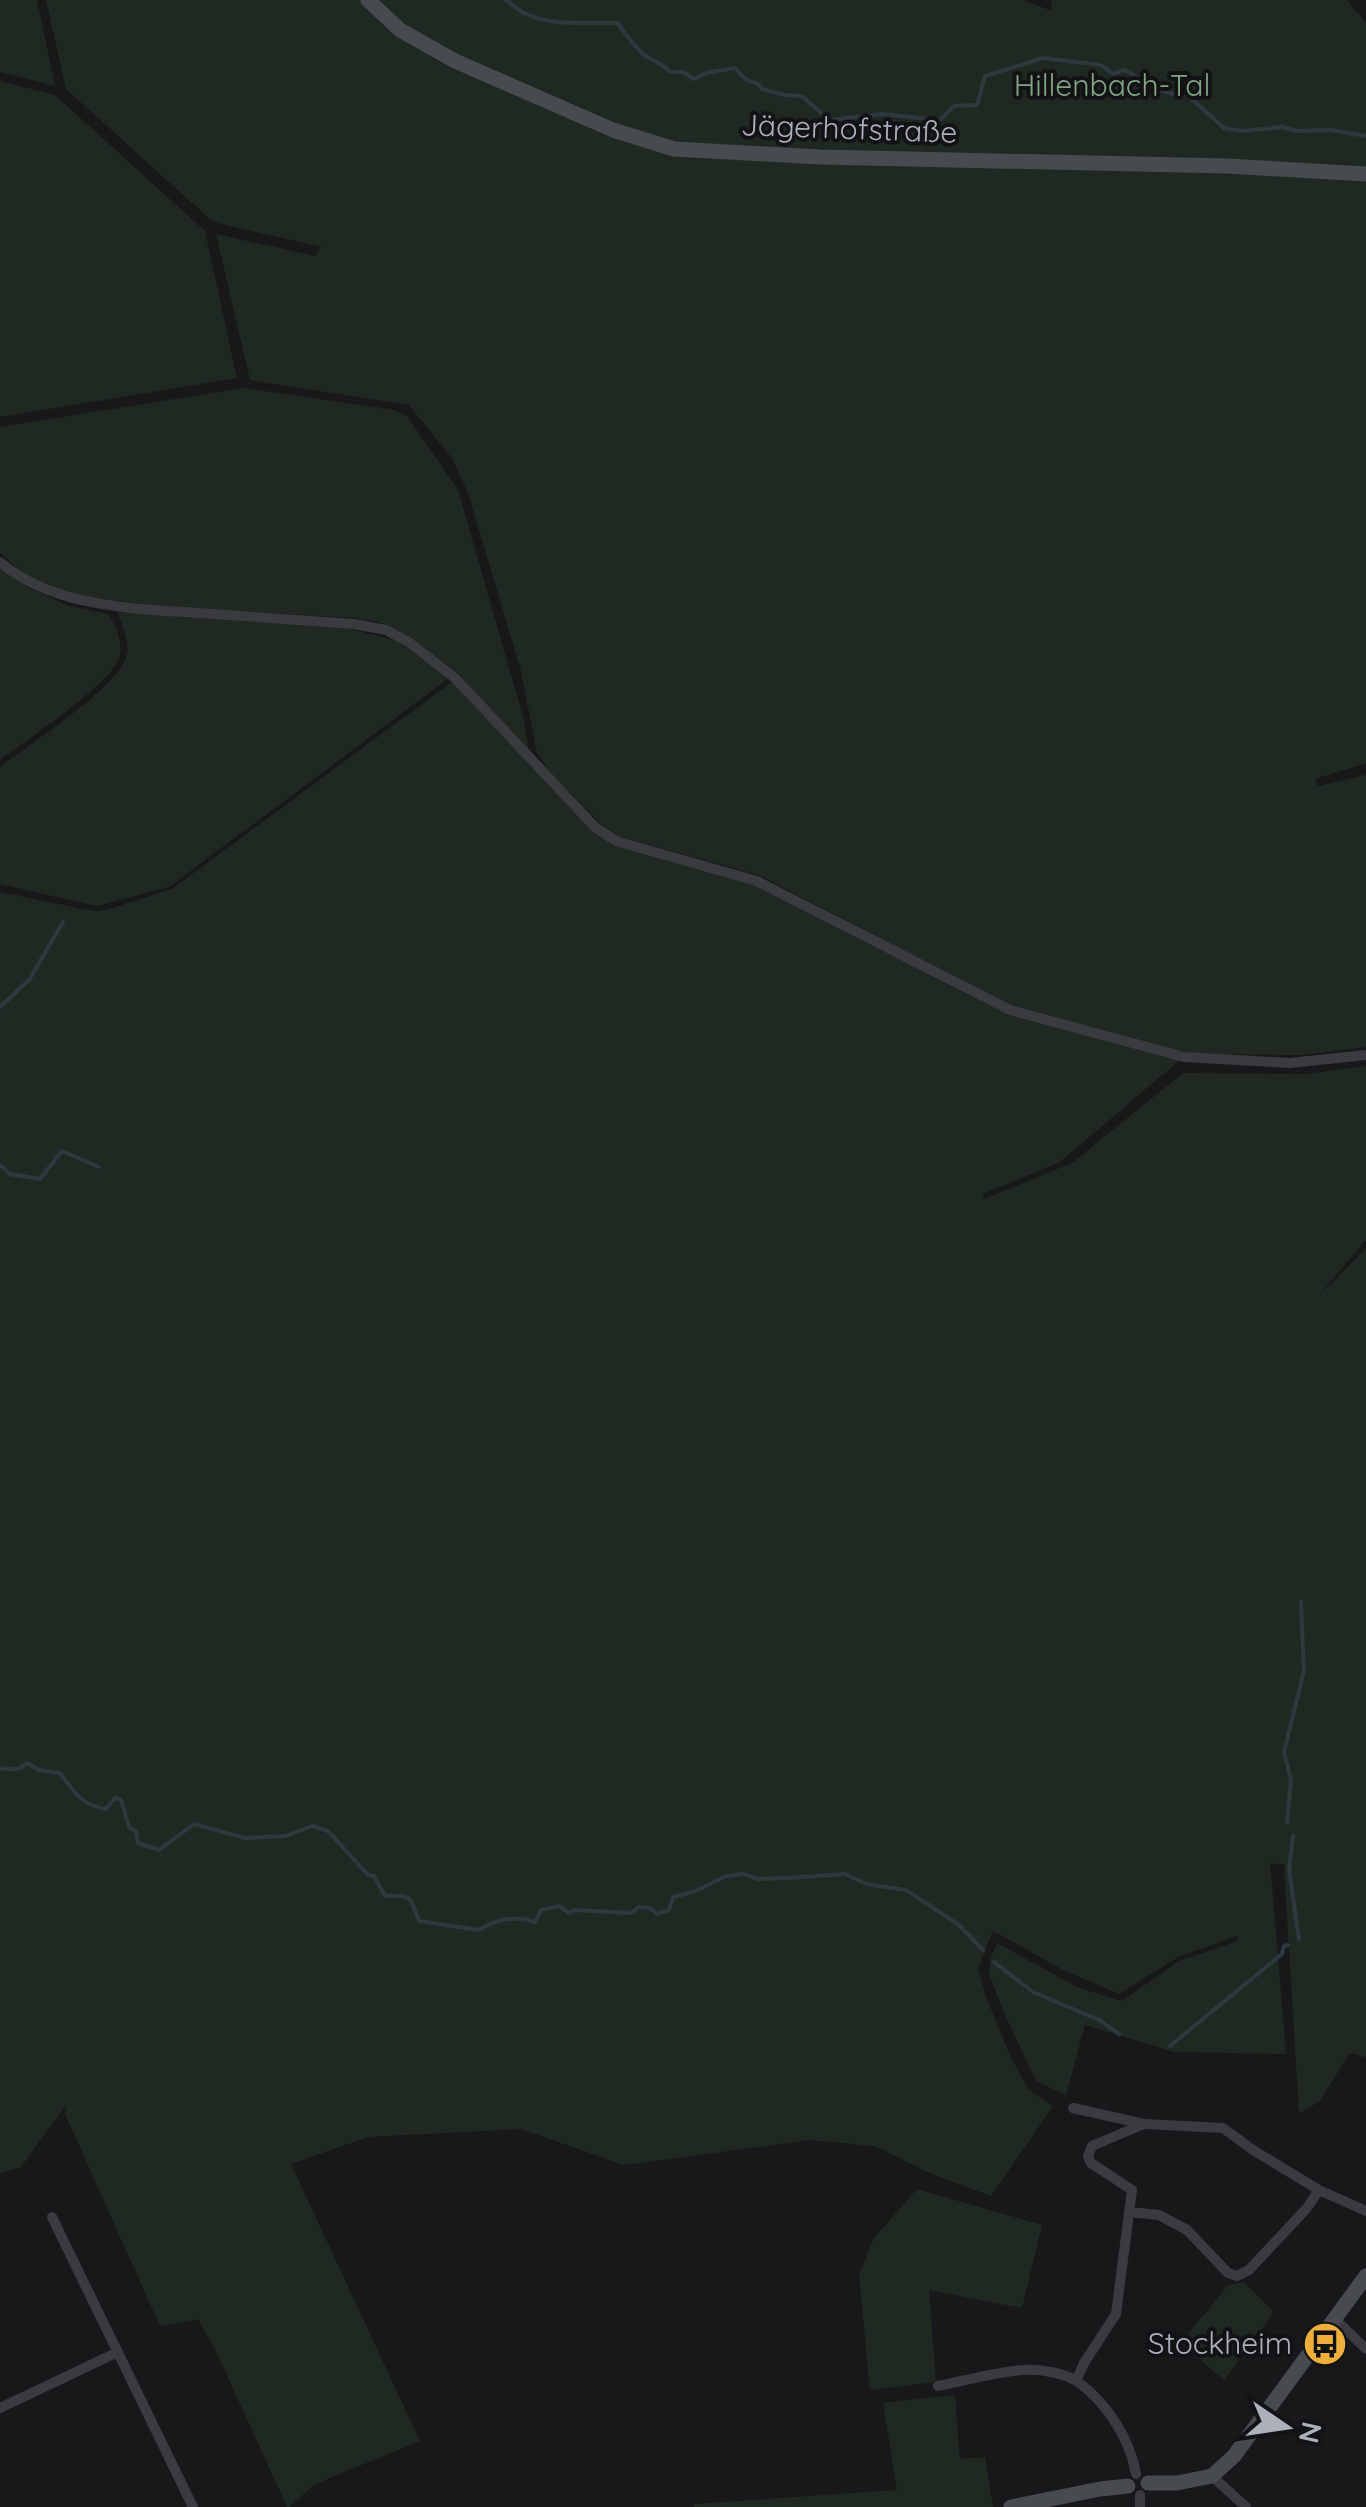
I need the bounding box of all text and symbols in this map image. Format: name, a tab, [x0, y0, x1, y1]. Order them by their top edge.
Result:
park label: Hillenbach-Tal	[1014, 66, 1210, 104]
street label: Jägerhofstraße	[740, 105, 958, 151]
bus stop icon: Stockheim	[1302, 2321, 1348, 2367]
place label: Stockheim	[1148, 2324, 1292, 2362]
north arrow	[1236, 2377, 1336, 2477]
text: N	[1291, 2419, 1330, 2447]

